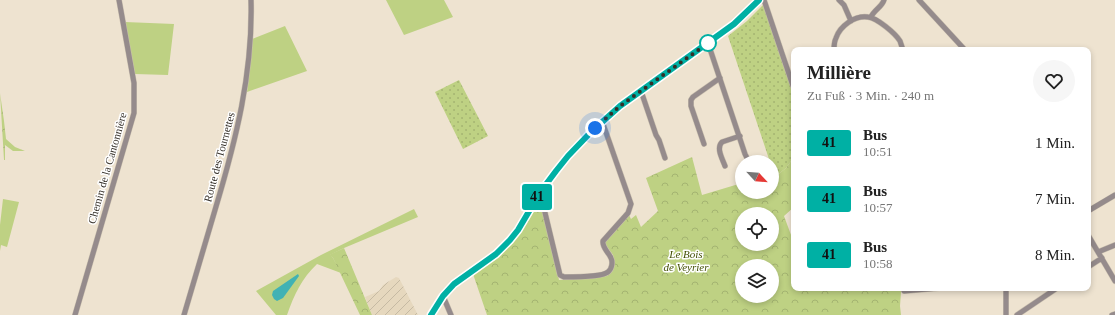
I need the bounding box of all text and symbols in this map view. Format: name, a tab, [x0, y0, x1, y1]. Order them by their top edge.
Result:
unlabelled marker	[699, 34, 717, 52]
button: heart	[1033, 60, 1075, 102]
text: Millière	[807, 62, 871, 83]
text: Zu Fuß · 3 Min. · 240 m	[807, 88, 934, 103]
street label: Chemin de la Cantonnière	[85, 111, 129, 225]
street label: Route des Tournettes	[201, 111, 237, 203]
your location	[585, 118, 605, 138]
text: Bus	[863, 127, 887, 143]
text: 41	[822, 135, 836, 150]
text: 1 Min.	[1035, 135, 1075, 151]
text: 10:51	[863, 144, 893, 159]
north arrow	[735, 155, 779, 199]
map controls	[735, 155, 779, 303]
text: Bus	[863, 183, 887, 199]
line badge: 41	[519, 184, 555, 210]
text: 41	[530, 189, 544, 204]
text: 41	[822, 191, 836, 206]
text: 7 Min.	[1035, 191, 1075, 207]
text: 10:57	[863, 200, 893, 215]
button: locate	[735, 207, 779, 251]
text: Bus	[863, 239, 887, 255]
text: 41	[822, 247, 836, 262]
text: 8 Min.	[1035, 247, 1075, 263]
park label: Le Bois de Veyrier	[664, 248, 709, 273]
text: 10:58	[863, 256, 893, 271]
button: layers	[735, 259, 779, 303]

